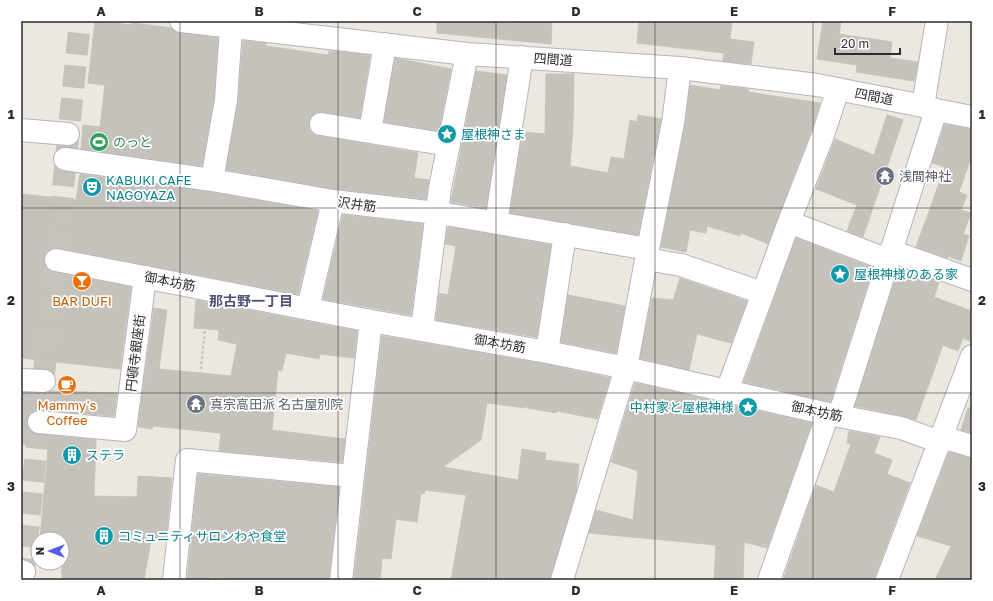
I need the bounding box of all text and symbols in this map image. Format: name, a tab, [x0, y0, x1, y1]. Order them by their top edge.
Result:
text: A	[96, 3, 106, 19]
text: B	[254, 3, 264, 19]
text: C	[412, 3, 422, 19]
text: D	[571, 3, 581, 19]
text: E	[730, 3, 738, 19]
text: F	[888, 3, 896, 19]
scale bar	[835, 30, 900, 56]
text: 20 m	[841, 36, 869, 51]
street label: 四間道	[533, 50, 573, 68]
street label: 四間道	[853, 84, 895, 108]
text: 1	[8, 106, 15, 122]
text: 1	[979, 106, 986, 122]
place icon: 屋根神さま	[436, 123, 458, 145]
place label: 屋根神さま	[461, 126, 526, 142]
sports icon: のっと	[88, 131, 110, 153]
place label: のっと	[113, 134, 152, 150]
temple icon: 浅間神社	[874, 165, 896, 187]
place label: 浅間神社	[899, 168, 951, 184]
place label: KABUKI CAFE NAGOYAZA	[106, 172, 191, 203]
theatre icon: KABUKI CAFE NAGOYAZA	[81, 176, 103, 198]
street label: 沢井筋	[337, 194, 377, 214]
place icon: 屋根神様のある家	[829, 263, 851, 285]
place label: 屋根神様のある家	[854, 266, 958, 282]
street label: 御本坊筋	[143, 268, 197, 294]
bar icon: BAR DUFI	[71, 270, 93, 292]
text: 2	[7, 292, 15, 308]
district label: 那古野一丁目	[209, 292, 293, 309]
text: 2	[978, 292, 986, 308]
place label: BAR DUFI	[52, 293, 112, 309]
street label: 円頓寺銀座街	[122, 313, 148, 393]
street label: 御本坊筋	[473, 331, 527, 355]
cafe icon: Mammy's Coffee	[56, 374, 78, 396]
temple icon: 真宗高田派 名古屋別院	[185, 393, 207, 415]
place label: 真宗高田派 名古屋別院	[210, 396, 343, 412]
place icon: 中村家と屋根神様	[737, 396, 759, 418]
place label: Mammy's Coffee	[38, 397, 97, 428]
street label: 御本坊筋	[790, 398, 844, 424]
place label: 中村家と屋根神様	[630, 399, 734, 415]
building icon: ステラ	[61, 444, 83, 466]
place label: ステラ	[86, 447, 125, 463]
text: 3	[7, 478, 15, 494]
text: 3	[978, 478, 986, 494]
building icon: コミュニティサロンわや食堂	[93, 525, 115, 547]
place label: コミュニティサロンわや食堂	[118, 528, 286, 544]
north arrow	[30, 531, 70, 571]
text: N	[33, 547, 46, 555]
text: A	[96, 582, 106, 598]
text: B	[254, 582, 264, 598]
text: C	[412, 582, 422, 598]
text: D	[571, 582, 581, 598]
text: E	[730, 582, 738, 598]
text: F	[888, 582, 896, 598]

